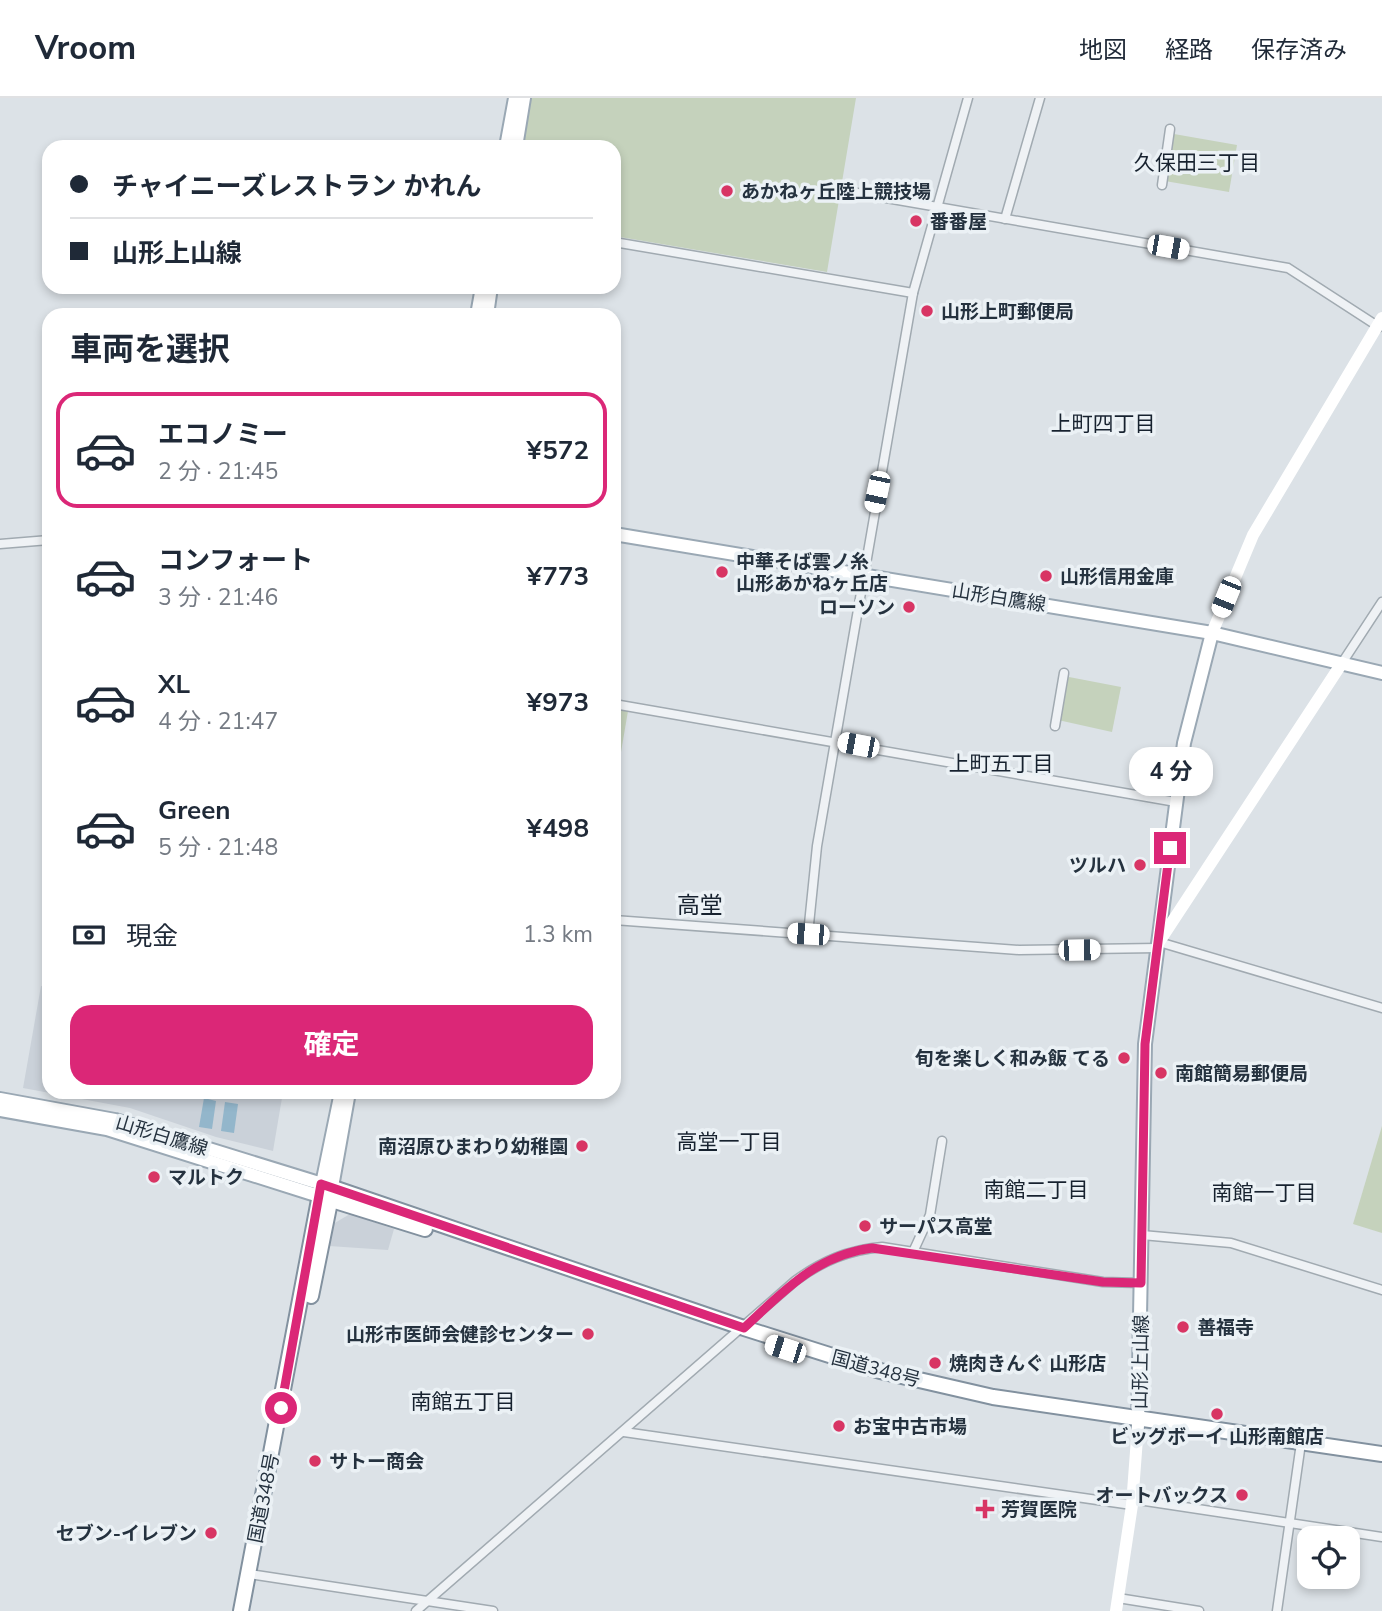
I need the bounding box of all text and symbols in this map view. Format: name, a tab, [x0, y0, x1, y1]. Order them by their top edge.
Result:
text: Vroom	[35, 26, 136, 71]
text: 地図	[1079, 34, 1127, 66]
text: 経路	[1165, 34, 1213, 66]
text: 保存済み	[1251, 34, 1347, 66]
district label: 久保田三丁目	[1134, 149, 1260, 177]
text: チャイニーズレストラン かれん	[112, 169, 481, 204]
place label: あかねヶ丘陸上競技場	[741, 179, 931, 205]
marker: あかねヶ丘陸上競技場	[719, 183, 735, 199]
place label: 番番屋	[930, 209, 987, 235]
marker: 番番屋	[908, 213, 924, 229]
car	[1146, 233, 1191, 261]
text: 山形上山線	[112, 236, 242, 271]
place label: 山形上町郵便局	[941, 299, 1074, 325]
marker: 山形上町郵便局	[919, 303, 935, 319]
text: 車両を選択	[70, 328, 230, 371]
district label: 上町四丁目	[1051, 410, 1156, 438]
text: エコノミー	[158, 417, 288, 452]
icon: car	[74, 419, 137, 482]
text: ¥572	[527, 433, 589, 468]
text: 2 分 · 21:45	[158, 456, 278, 487]
car	[863, 469, 892, 515]
text: コンフォート	[158, 543, 313, 578]
icon: car	[74, 545, 137, 608]
place label: 中華そば雲ノ糸 山形あかねヶ丘店	[736, 549, 888, 597]
text: ¥773	[527, 559, 589, 594]
marker: 中華そば雲ノ糸 山形あかねヶ丘店	[714, 564, 730, 580]
place label: 山形信用金庫	[1060, 564, 1174, 590]
marker: 山形信用金庫	[1038, 568, 1054, 584]
car	[1209, 574, 1244, 620]
street label: 山形白鷹線	[950, 578, 1048, 618]
text: 3 分 · 21:46	[158, 582, 278, 613]
place label: ローソン	[819, 595, 895, 621]
marker: ローソン	[901, 599, 917, 615]
text: XL	[158, 667, 190, 702]
icon: car	[74, 671, 137, 734]
text: ¥973	[527, 685, 589, 720]
text: 4 分 · 21:47	[158, 706, 278, 737]
car	[836, 731, 881, 759]
callout: 4 分	[1128, 746, 1212, 796]
district label: 上町五丁目	[949, 750, 1054, 778]
text: 4 分	[1149, 756, 1193, 787]
text: Green	[158, 793, 231, 828]
icon: car	[74, 797, 137, 860]
text: ¥498	[527, 811, 589, 846]
text: 5 分 · 21:48	[158, 832, 278, 863]
route end	[1154, 832, 1186, 864]
place label: ツルハ	[1069, 853, 1126, 879]
marker: ツルハ	[1132, 857, 1148, 873]
district label: 高堂	[677, 890, 723, 921]
icon: cash	[70, 916, 108, 954]
text: 現金	[126, 919, 178, 954]
text: 1.3 km	[523, 919, 593, 950]
car	[787, 922, 830, 946]
car	[1058, 939, 1101, 961]
button: 確定	[70, 1005, 593, 1085]
place label: 旬を楽しく和み飯 てる	[915, 1046, 1110, 1072]
marker: 旬を楽しく和み飯 てる	[1116, 1050, 1132, 1066]
place label: 南館簡易郵便局	[1175, 1061, 1308, 1087]
marker: 南館簡易郵便局	[1153, 1065, 1169, 1081]
street label: 山形白鷹線	[112, 1110, 211, 1162]
district label: 高堂一丁目	[677, 1128, 782, 1156]
place label: 南沼原ひまわり幼稚園	[378, 1134, 568, 1160]
marker: 南沼原ひまわり幼稚園	[574, 1138, 590, 1154]
place label: マルトク	[168, 1165, 244, 1191]
marker: マルトク	[146, 1169, 162, 1185]
district label: 南館二丁目	[984, 1176, 1089, 1204]
district label: 南館一丁目	[1212, 1179, 1317, 1207]
place label: サーパス高堂	[879, 1214, 993, 1240]
marker: サーパス高堂	[857, 1218, 873, 1234]
street label: 山形上山線	[1127, 1314, 1155, 1410]
place label: 善福寺	[1197, 1315, 1254, 1341]
marker: 善福寺	[1175, 1319, 1191, 1335]
place label: 山形市医師会健診センター	[346, 1322, 574, 1348]
marker: 山形市医師会健診センター	[580, 1326, 596, 1342]
car	[762, 1333, 809, 1365]
street label: 国道348号	[828, 1345, 923, 1393]
place label: 焼肉きんぐ 山形店	[949, 1351, 1106, 1377]
marker: 焼肉きんぐ 山形店	[927, 1355, 943, 1371]
district label: 南館五丁目	[411, 1388, 516, 1416]
route start	[265, 1392, 297, 1424]
marker: ビッグボーイ 山形南館店	[1209, 1406, 1225, 1422]
place label: お宝中古市場	[853, 1414, 967, 1440]
marker: お宝中古市場	[831, 1418, 847, 1434]
place label: ビッグボーイ 山形南館店	[1110, 1424, 1324, 1450]
place label: サトー商会	[329, 1449, 424, 1475]
street label: 国道348号	[243, 1451, 285, 1545]
marker: サトー商会	[307, 1453, 323, 1469]
place label: オートバックス	[1096, 1483, 1228, 1509]
marker: オートバックス	[1234, 1487, 1250, 1503]
place label: 芳賀医院	[1001, 1497, 1077, 1523]
marker: 芳賀医院	[975, 1499, 995, 1519]
place label: セブン-イレブン	[56, 1521, 197, 1547]
marker: セブン-イレブン	[203, 1525, 219, 1541]
map controls	[1297, 1526, 1360, 1589]
button: locate	[1297, 1526, 1360, 1589]

